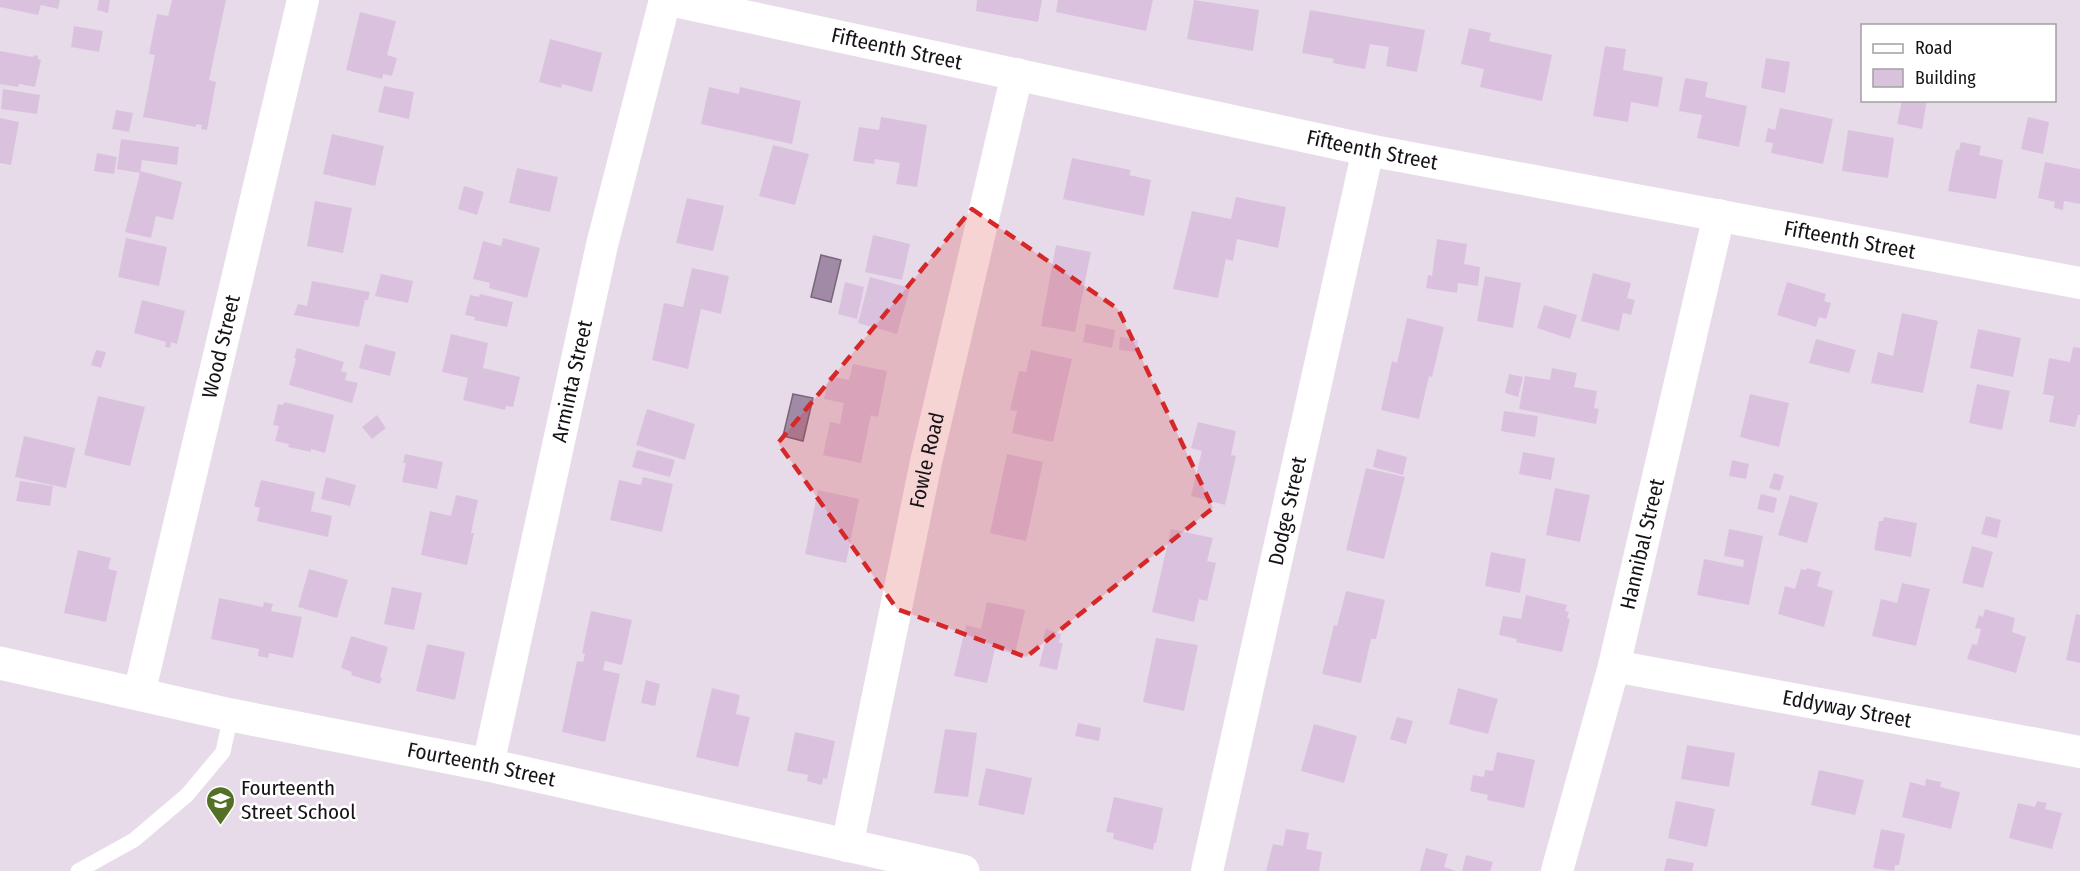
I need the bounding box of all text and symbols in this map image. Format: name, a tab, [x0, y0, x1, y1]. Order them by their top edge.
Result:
street label: Fifteenth Street	[829, 22, 965, 75]
legend	[1861, 24, 2056, 102]
text: Road	[1915, 37, 1952, 59]
text: Building	[1915, 67, 1976, 89]
street label: Fifteenth Street	[1304, 124, 1440, 176]
street label: Fifteenth Street	[1782, 215, 1918, 265]
street label: Wood Street	[196, 292, 246, 401]
street label: Arminta Street	[546, 317, 598, 445]
street label: Fowle Road	[904, 410, 950, 511]
street label: Dodge Street	[1263, 454, 1312, 568]
street label: Hannibal Street	[1615, 476, 1670, 612]
street label: Eddyway Street	[1780, 684, 1914, 734]
street label: Fourteenth Street	[405, 737, 558, 793]
place label: Fourteenth Street School	[241, 775, 356, 825]
school or university icon: Fourteenth Street School	[204, 784, 236, 826]

